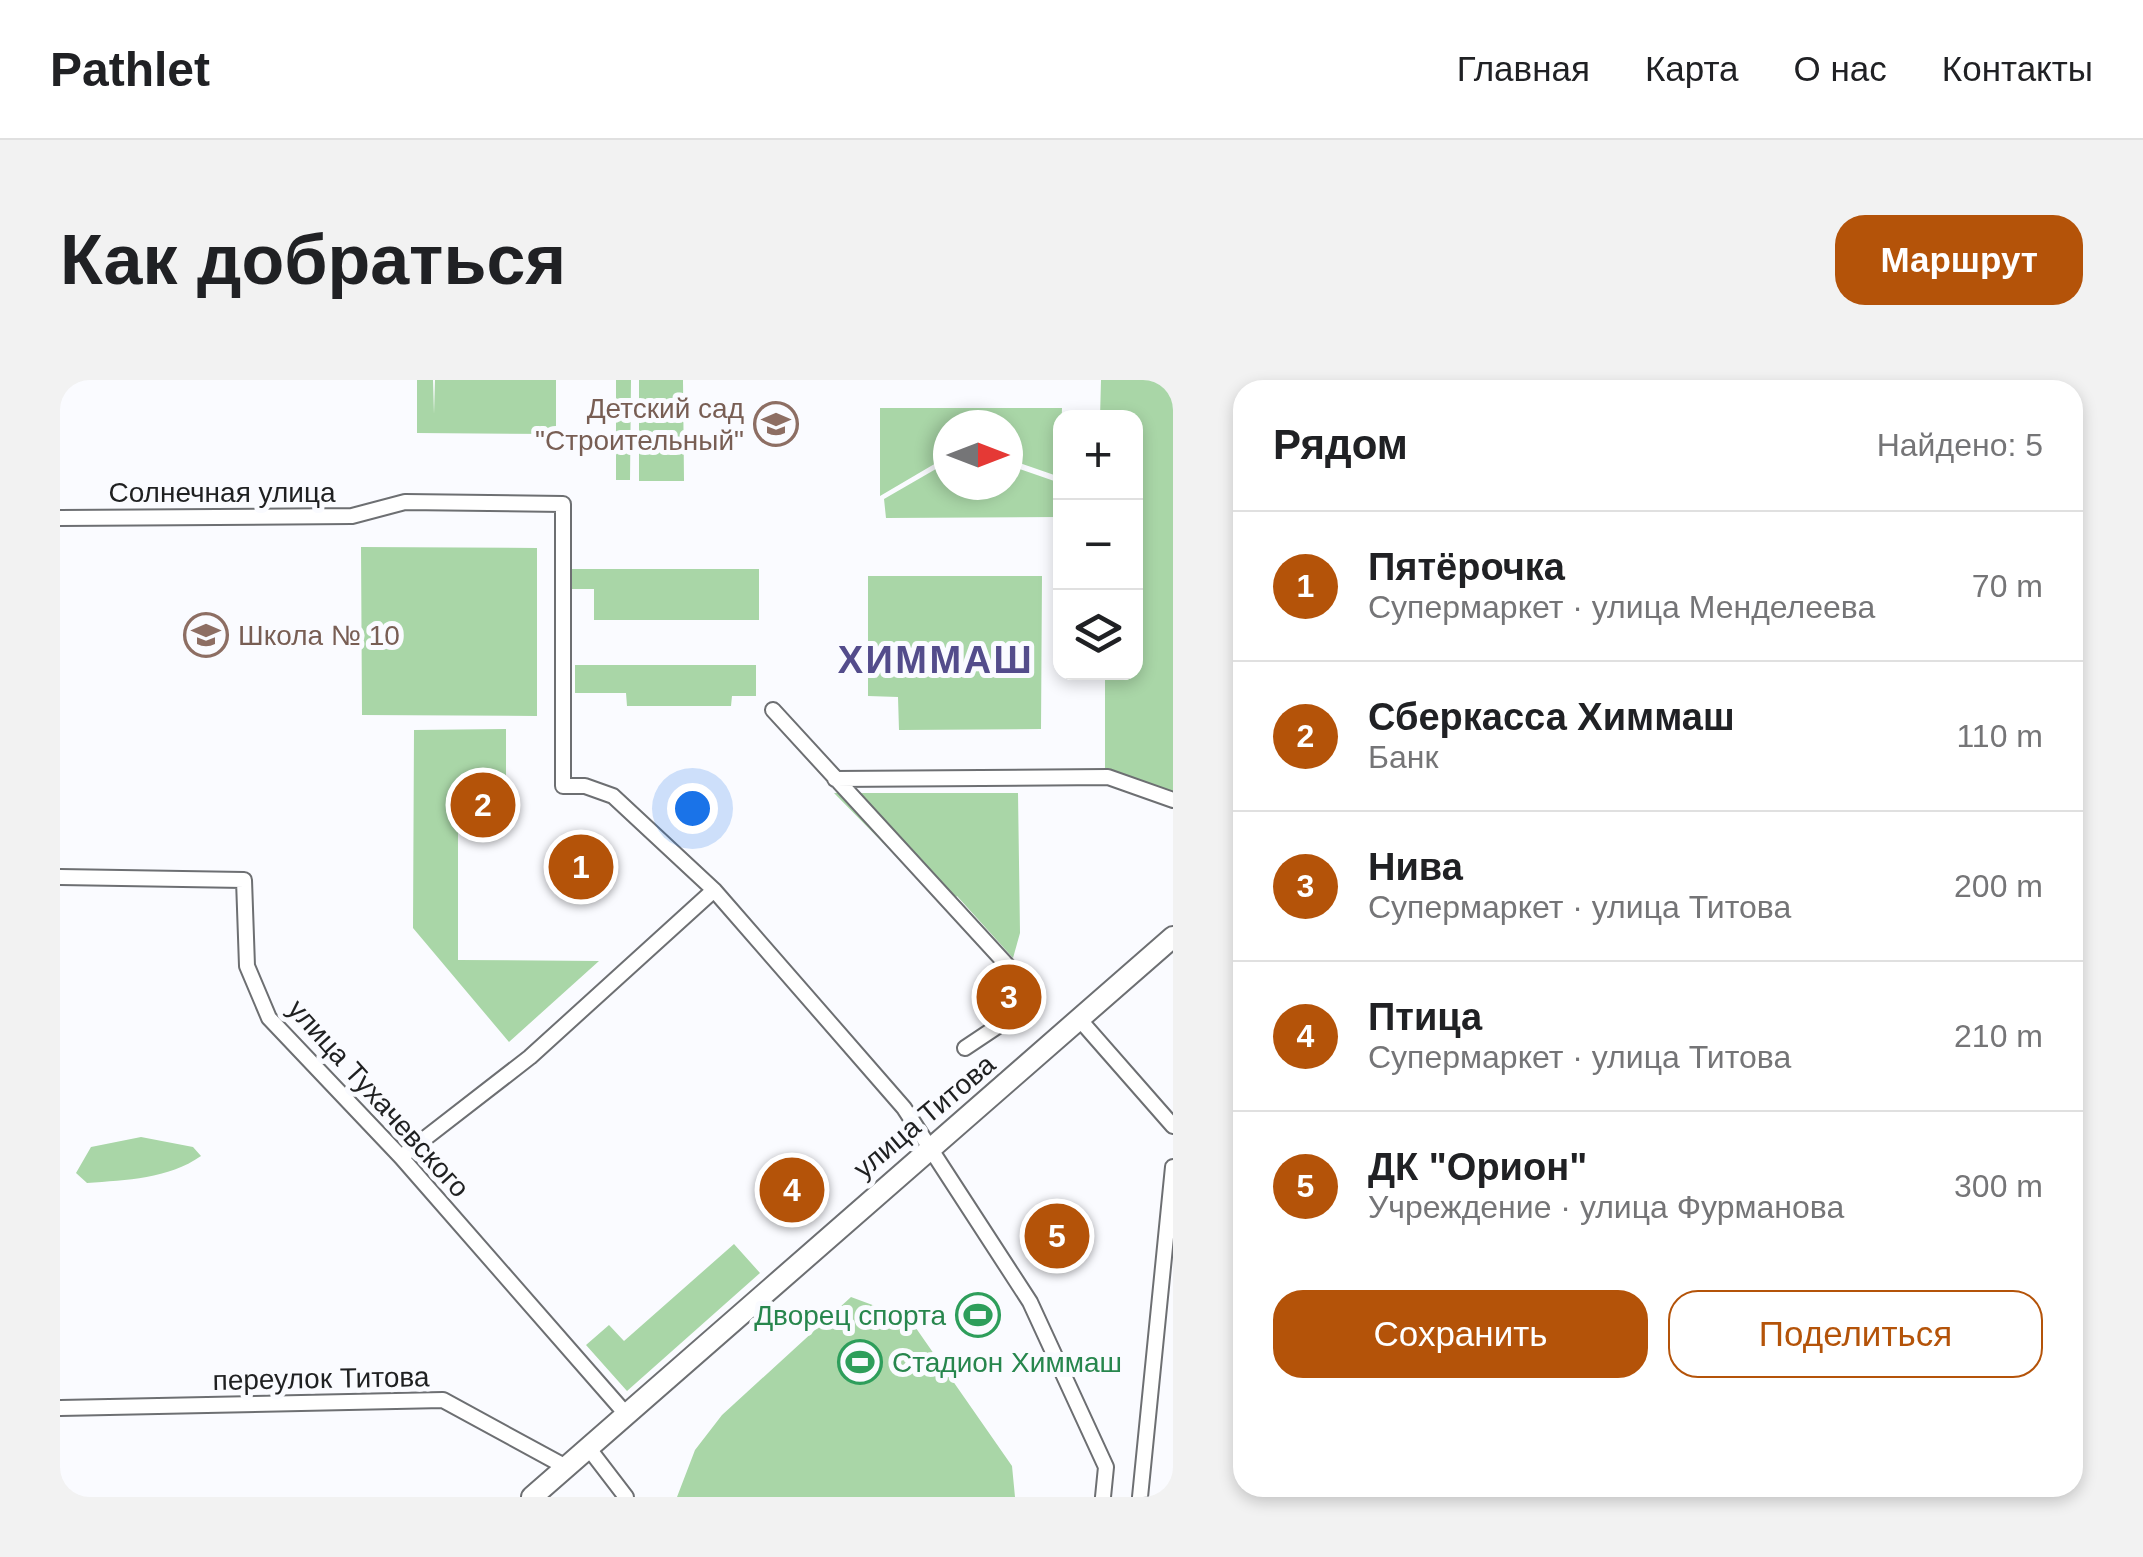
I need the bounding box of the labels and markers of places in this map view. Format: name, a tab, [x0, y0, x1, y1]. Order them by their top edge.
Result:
place label: Детский сад "Строительный"	[535, 393, 744, 456]
school or university icon: Детский сад "Строительный"	[753, 401, 799, 447]
school or university icon: Школа № 10	[183, 612, 229, 658]
place label: Школа № 10	[238, 620, 400, 651]
pin: 2	[450, 768, 516, 842]
pin: 1	[548, 830, 614, 904]
pin: 3	[976, 960, 1042, 1034]
pin: 4	[760, 1152, 824, 1228]
pin: 5	[1024, 1198, 1090, 1274]
sports icon: Дворец спорта	[955, 1292, 1001, 1338]
place label: Дворец спорта	[754, 1300, 946, 1331]
sports icon: Стадион Химмаш	[837, 1339, 883, 1385]
place label: Стадион Химмаш	[892, 1347, 1122, 1378]

